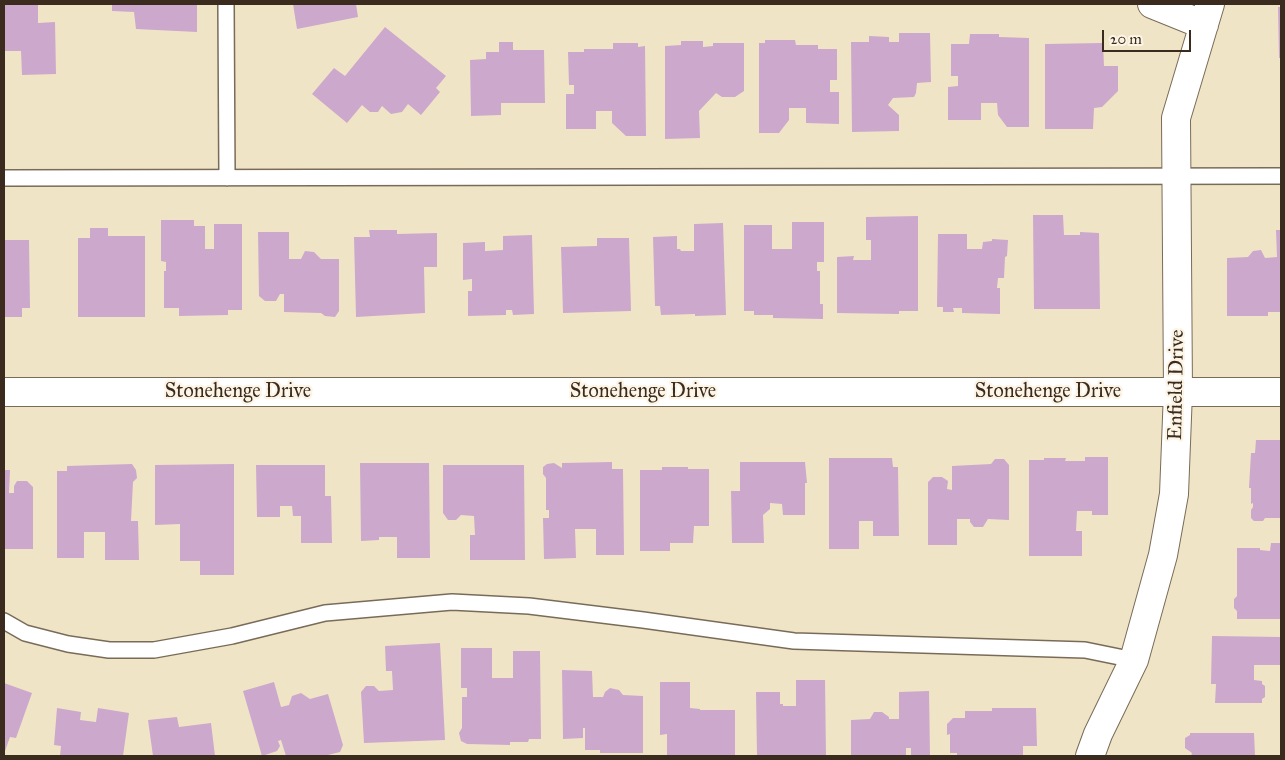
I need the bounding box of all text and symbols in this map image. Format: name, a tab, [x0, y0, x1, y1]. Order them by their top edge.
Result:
scale bar	[1105, 20, 1194, 52]
text: 20 m	[1110, 30, 1142, 48]
street label: Enfield Drive	[1164, 329, 1190, 441]
street label: Stonehenge Drive	[165, 380, 311, 404]
street label: Stonehenge Drive	[570, 380, 716, 404]
street label: Stonehenge Drive	[975, 380, 1121, 404]

